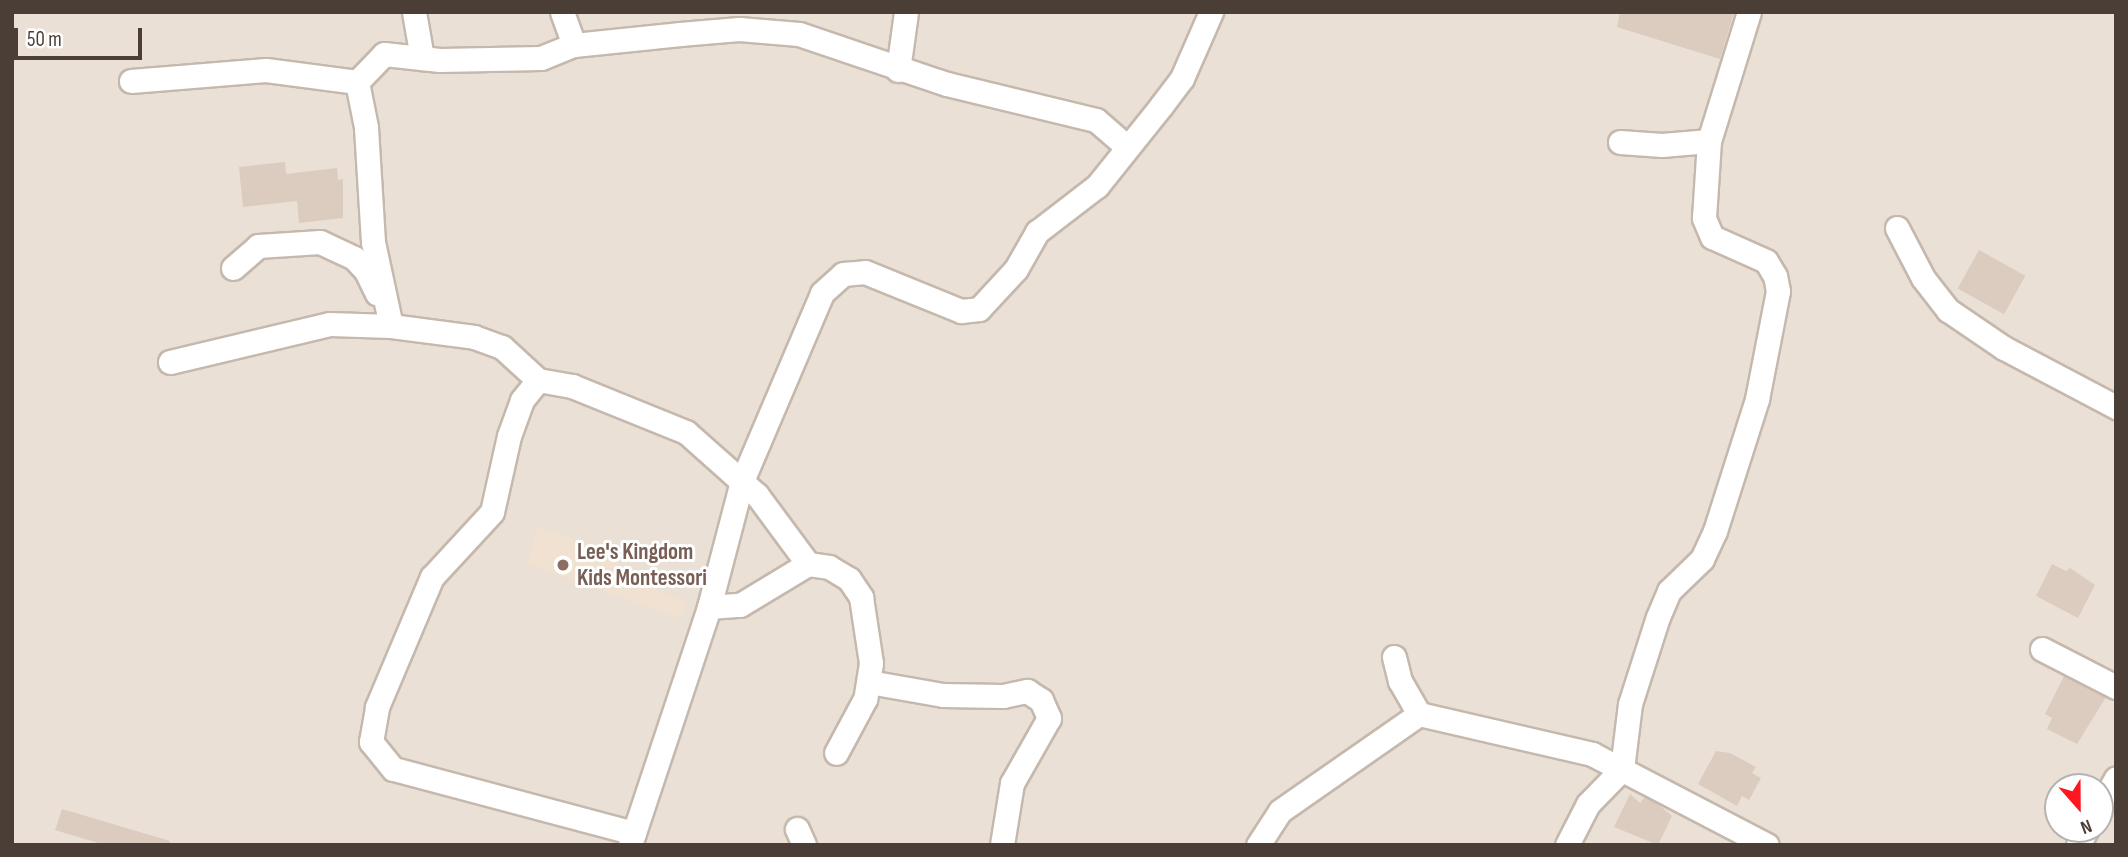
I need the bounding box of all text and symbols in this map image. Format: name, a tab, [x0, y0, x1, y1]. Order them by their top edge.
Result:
scale bar	[18, 14, 145, 58]
text: 50 m	[27, 27, 62, 52]
place label: Lee's Kingdom Kids Montessori	[577, 538, 707, 592]
marker: Lee's Kingdom Kids Montessori	[555, 557, 571, 573]
north arrow	[2044, 773, 2114, 843]
text: N	[2077, 814, 2095, 839]

